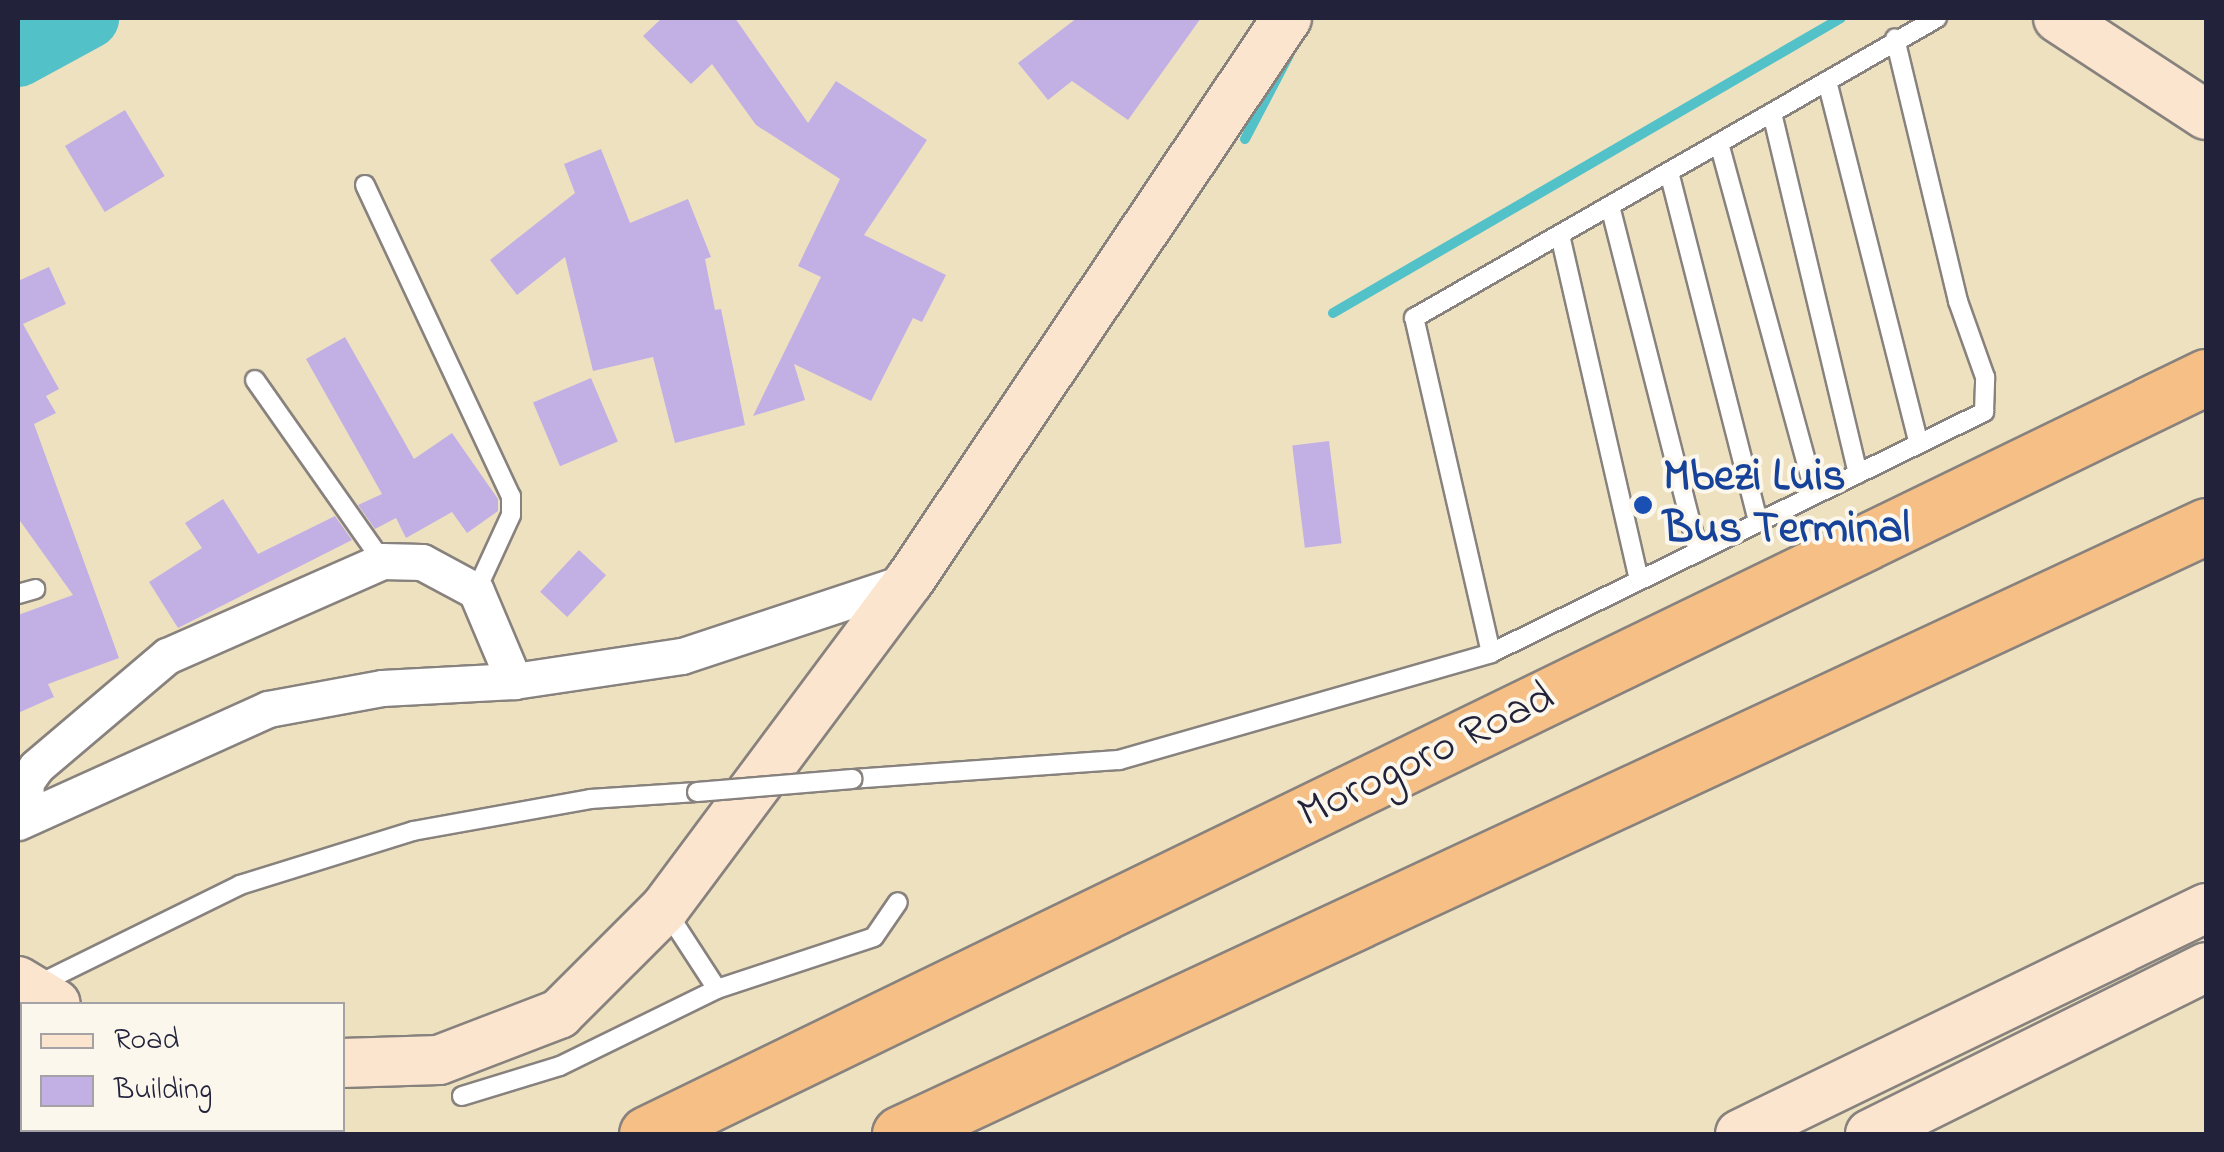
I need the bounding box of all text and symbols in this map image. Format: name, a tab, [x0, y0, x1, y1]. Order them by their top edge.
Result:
place label: Mbezi Luis Bus Terminal	[1663, 452, 1910, 558]
marker: Mbezi Luis Bus Terminal	[1632, 494, 1654, 516]
street label: Morogoro Road	[1290, 672, 1564, 842]
legend	[20, 1002, 345, 1132]
text: Road	[114, 1019, 179, 1063]
text: Building	[114, 1069, 212, 1113]

